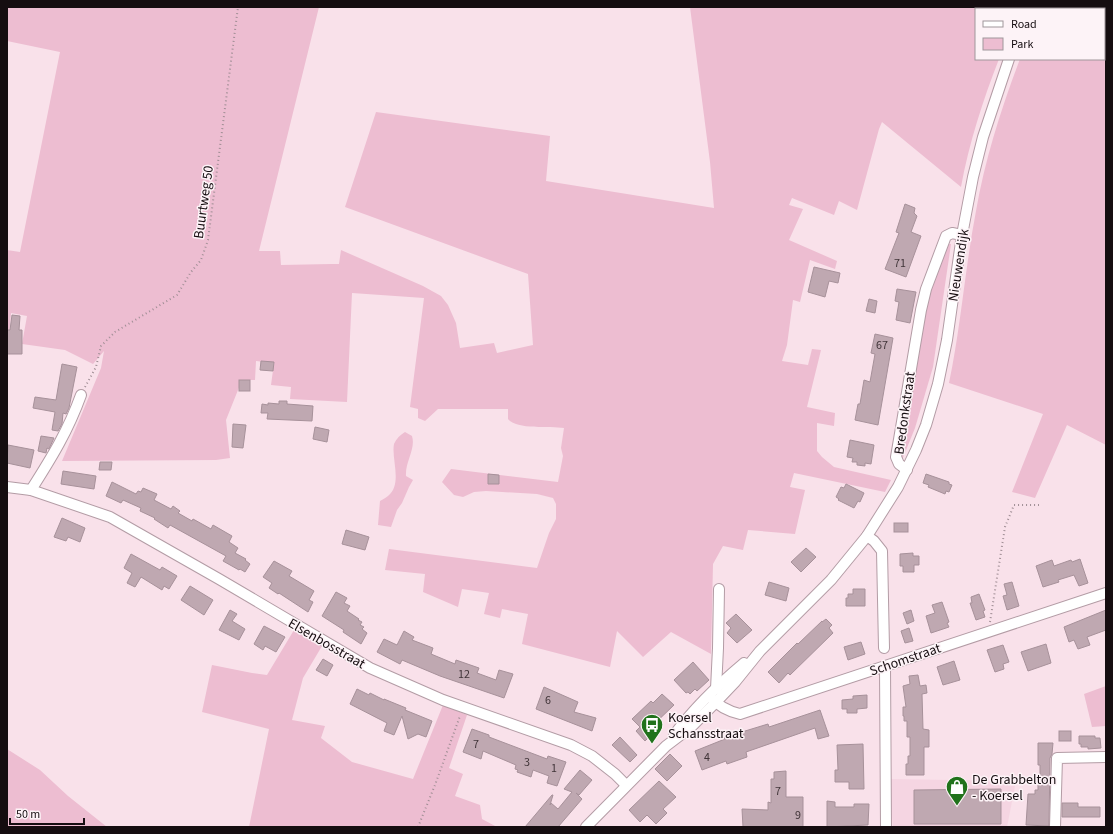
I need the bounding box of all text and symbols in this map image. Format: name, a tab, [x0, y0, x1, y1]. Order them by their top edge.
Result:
legend	[975, 8, 1105, 60]
text: Road	[1011, 16, 1037, 33]
text: Park	[1011, 36, 1033, 53]
street label: Buurtweg 50	[189, 164, 219, 240]
street label: Nieuwendijk	[943, 227, 975, 303]
house number: 71	[894, 255, 906, 272]
house number: 67	[876, 337, 888, 354]
street label: Bredonkstraat	[889, 370, 921, 456]
street label: Elsenbosstraat	[284, 614, 369, 674]
street label: Schomstraat	[867, 638, 944, 681]
house number: 12	[458, 666, 470, 683]
house number: 6	[545, 692, 551, 709]
place label: Koersel Schansstraat	[668, 708, 744, 744]
bus stop icon: Koersel Schansstraat	[639, 712, 665, 745]
house number: 7	[473, 736, 479, 753]
house number: 4	[704, 749, 710, 766]
house number: 3	[524, 754, 530, 771]
house number: 1	[551, 760, 557, 777]
place label: De Grabbelton - Koersel	[972, 770, 1056, 806]
shop icon: De Grabbelton - Koersel	[944, 774, 970, 807]
house number: 7	[775, 783, 781, 800]
scale bar	[10, 800, 84, 826]
text: 50 m	[16, 806, 40, 823]
house number: 9	[795, 807, 801, 824]

